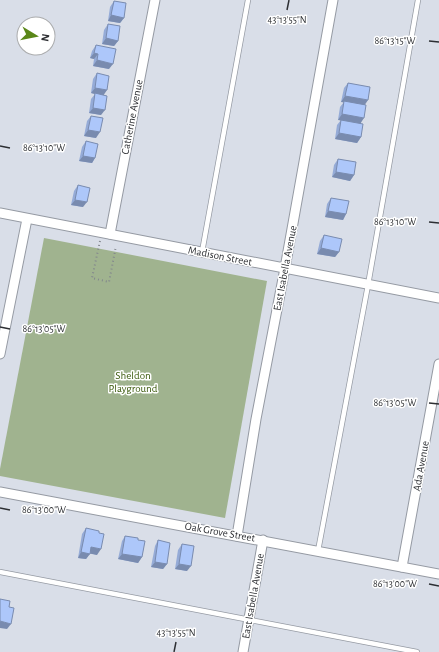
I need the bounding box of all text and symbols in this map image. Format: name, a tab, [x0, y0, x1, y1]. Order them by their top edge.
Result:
text: 43°13'55"N	[267, 15, 307, 25]
north arrow	[16, 16, 56, 56]
text: N	[39, 33, 51, 42]
text: 86°13'15"W	[374, 36, 416, 46]
street label: Catherine Avenue	[119, 79, 145, 155]
text: 86°13'10"W	[23, 143, 65, 153]
text: 86°13'10"W	[374, 217, 416, 227]
street label: East Isabella Avenue	[271, 224, 299, 312]
street label: Madison Street	[187, 244, 253, 268]
text: 86°13'05"W	[23, 324, 66, 334]
park label: Sheldon Playground	[108, 370, 158, 394]
text: 86°13'05"W	[374, 398, 417, 408]
street label: Ada Avenue	[411, 440, 431, 492]
text: 86°13'00"W	[22, 505, 66, 515]
street label: Oak Grove Street	[184, 520, 257, 544]
street label: East Isabella Avenue	[240, 552, 266, 640]
text: 86°13'00"W	[373, 579, 417, 589]
text: 43°13'55"N	[156, 628, 196, 638]

